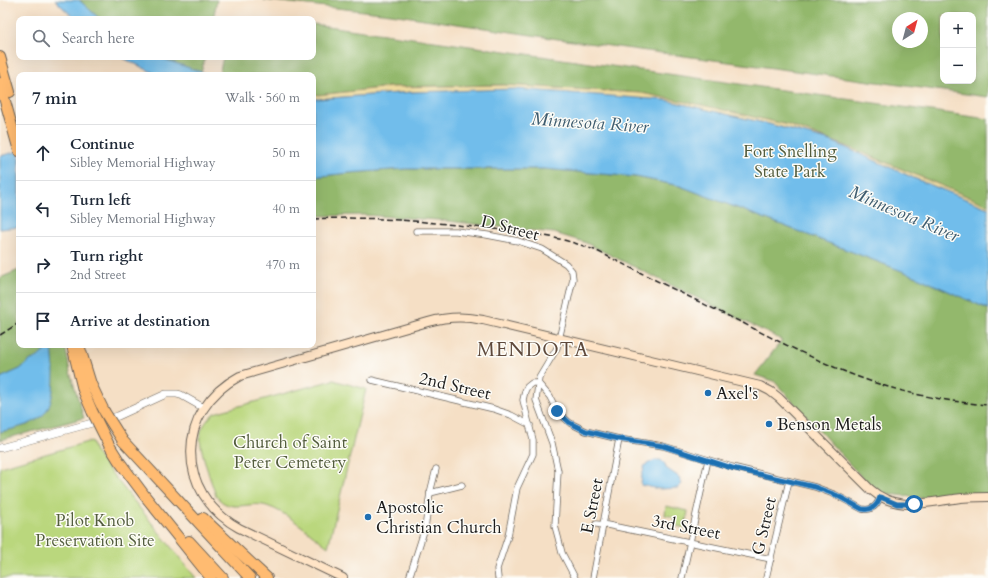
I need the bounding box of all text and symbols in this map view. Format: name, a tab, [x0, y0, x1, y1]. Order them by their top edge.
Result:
north arrow	[892, 12, 928, 48]
map controls	[940, 12, 976, 84]
button: +	[940, 12, 976, 48]
search box	[16, 16, 316, 60]
icon: search	[30, 27, 52, 49]
text: Search here	[62, 28, 135, 48]
button: −	[940, 48, 976, 84]
text: 7 min	[32, 87, 77, 110]
text: Walk · 560 m	[225, 89, 300, 107]
water label: Minnesota River	[531, 106, 651, 140]
text: Continue	[70, 134, 135, 154]
park label: Fort Snelling State Park	[743, 140, 837, 183]
icon: ahead	[32, 142, 54, 164]
text: 50 m	[272, 144, 300, 162]
text: Sibley Memorial Highway	[70, 154, 216, 172]
water label: Minnesota River	[845, 180, 964, 249]
text: Turn left	[70, 190, 131, 210]
icon: left	[32, 198, 54, 220]
text: 40 m	[272, 200, 300, 218]
text: Sibley Memorial Highway	[70, 210, 216, 228]
street label: D Street	[478, 210, 542, 246]
text: Turn right	[70, 246, 143, 266]
icon: right	[32, 254, 54, 276]
text: 470 m	[266, 256, 300, 274]
text: 2nd Street	[70, 266, 126, 284]
icon: arrive	[32, 310, 54, 332]
text: Arrive at destination	[70, 311, 210, 331]
district label: MENDOTA	[477, 337, 589, 363]
street label: 2nd Street	[417, 367, 494, 406]
place label: Axel's	[716, 382, 758, 405]
marker: Axel's	[703, 388, 713, 398]
route end	[548, 402, 566, 420]
place label: Benson Metals	[777, 413, 882, 436]
marker: Benson Metals	[764, 419, 774, 429]
park label: Church of Saint Peter Cemetery	[233, 431, 348, 474]
street label: E Street	[575, 476, 609, 536]
street label: G Street	[746, 494, 782, 557]
route start	[905, 495, 923, 513]
place label: Apostolic Christian Church	[376, 496, 502, 539]
park label: Pilot Knob Preservation Site	[35, 509, 155, 552]
street label: 3rd Street	[650, 509, 723, 545]
marker: Apostolic Christian Church	[363, 512, 373, 522]

